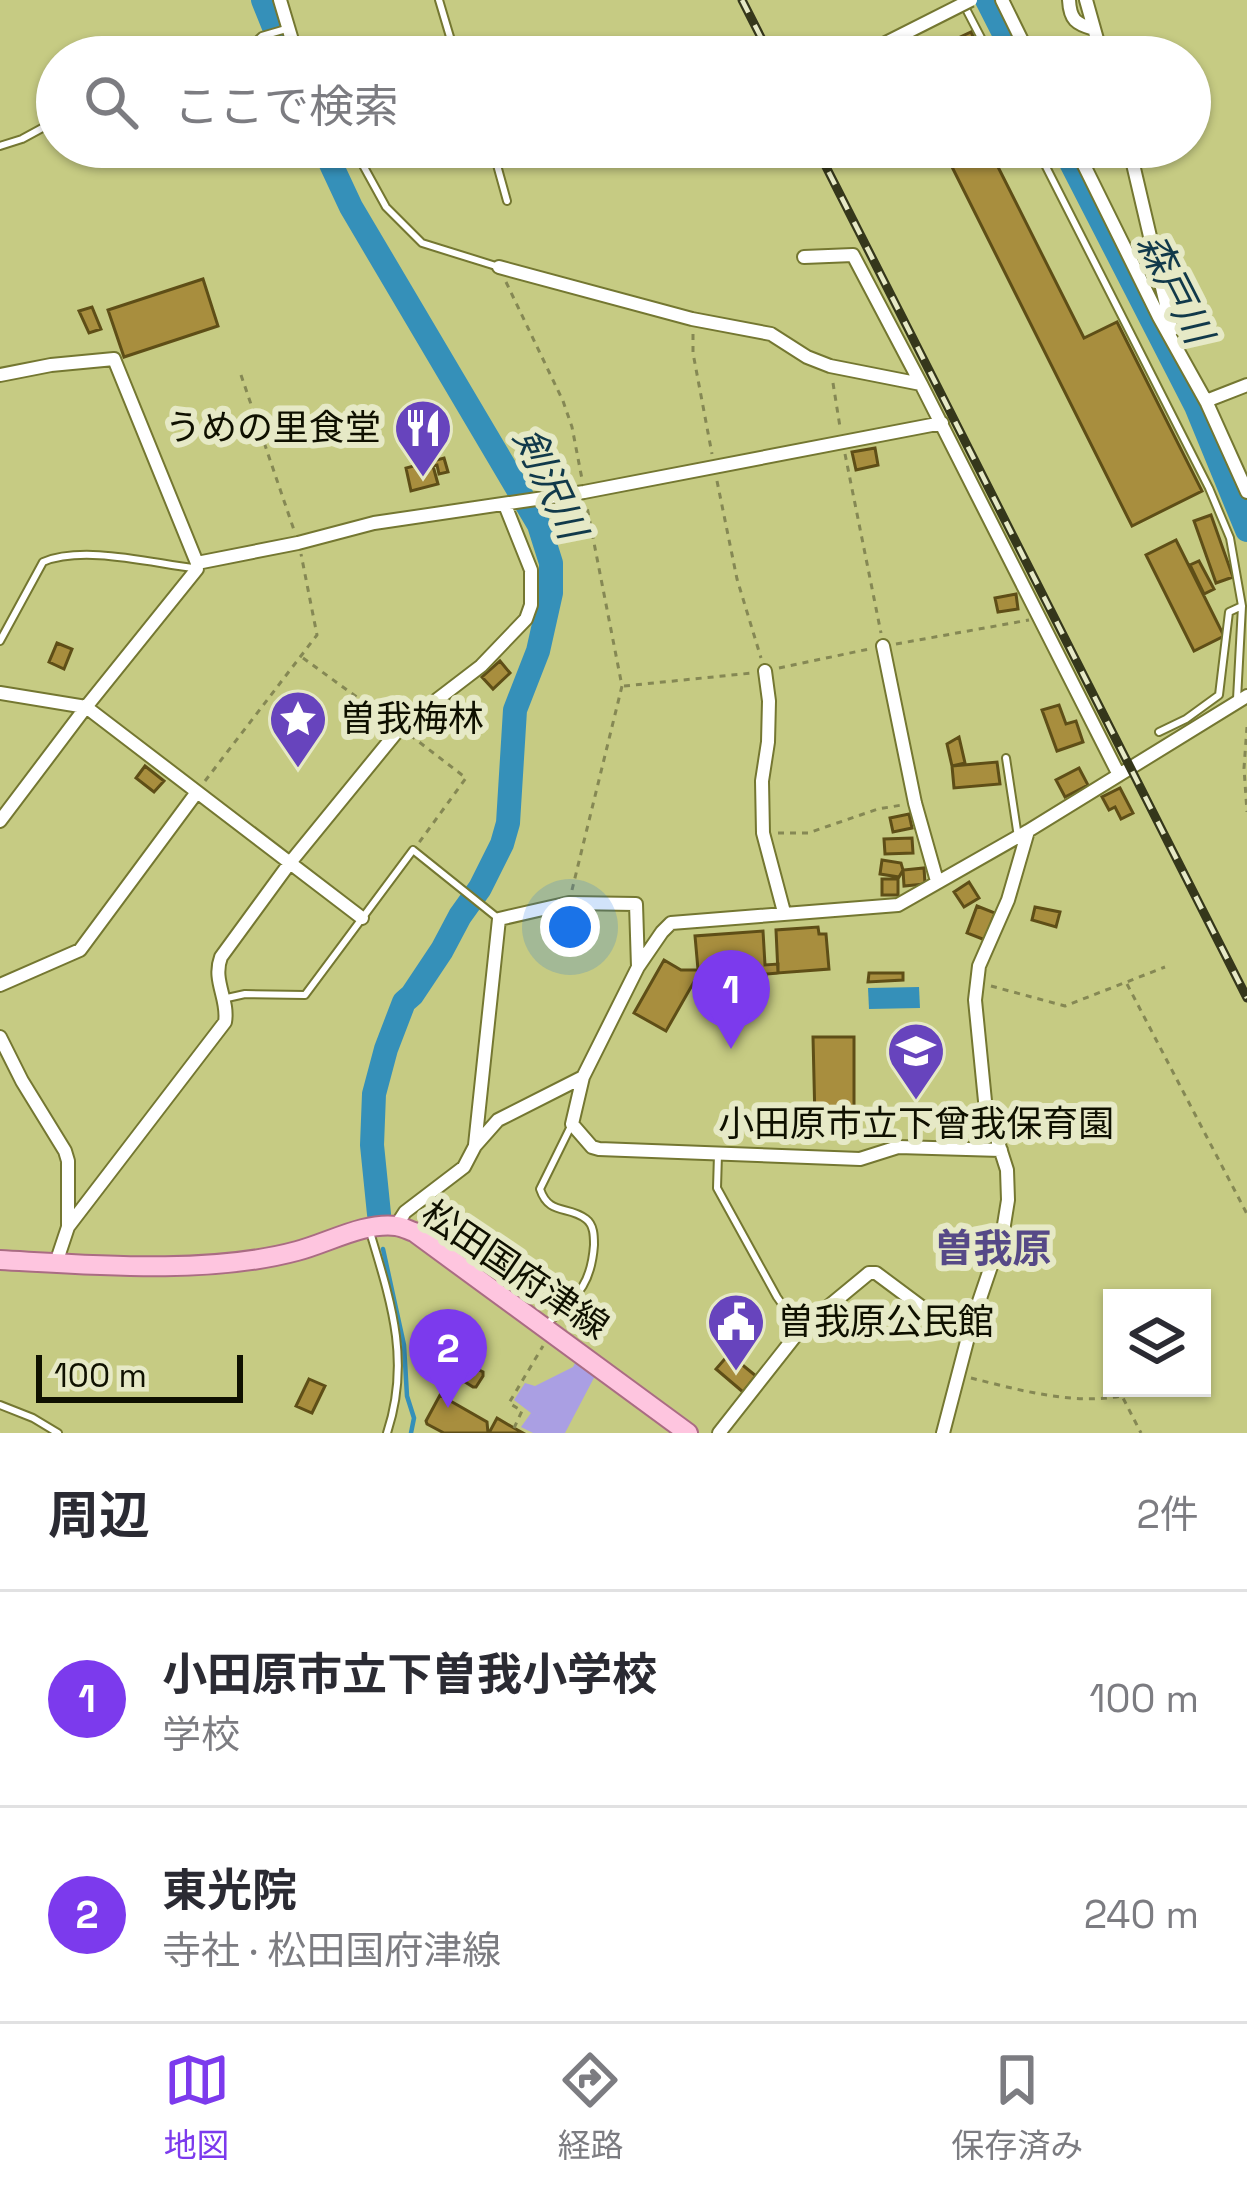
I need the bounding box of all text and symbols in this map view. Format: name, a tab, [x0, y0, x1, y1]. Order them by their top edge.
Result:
search box	[36, 36, 1211, 168]
icon: search	[78, 69, 144, 135]
text: ここで検索	[174, 78, 399, 135]
water label: 森戸川	[1127, 225, 1225, 355]
restaurant icon: うめの里食堂	[392, 397, 454, 479]
place label: うめの里食堂	[165, 405, 381, 451]
water label: 剣沢川	[503, 420, 599, 550]
place icon: 曽我梅林	[267, 688, 329, 770]
place label: 曽我梅林	[340, 696, 484, 742]
your location	[540, 897, 600, 957]
pin: 1	[692, 950, 770, 1049]
school or university icon: 小田原市立下曾我保育園	[885, 1020, 947, 1102]
place label: 小田原市立下曾我保育園	[718, 1101, 1114, 1147]
street label: 松田国府津線	[413, 1191, 617, 1349]
district label: 曽我原	[934, 1224, 1052, 1273]
map controls	[1103, 1289, 1211, 1397]
button: layers	[1103, 1289, 1211, 1397]
public building icon: 曽我原公民館	[705, 1291, 767, 1373]
place label: 曽我原公民館	[778, 1299, 994, 1345]
pin: 2	[409, 1309, 487, 1408]
scale bar	[36, 1349, 243, 1402]
text: 100 m	[54, 1355, 147, 1397]
text: 周辺	[48, 1483, 150, 1548]
text: 2件	[1136, 1490, 1199, 1539]
text: 小田原市立下曽我小学校	[162, 1646, 657, 1703]
text: 1	[78, 1674, 96, 1723]
text: 100 m	[1089, 1674, 1199, 1723]
text: 学校	[162, 1710, 240, 1759]
text: 東光院	[162, 1862, 297, 1919]
text: 2	[75, 1890, 99, 1939]
text: 240 m	[1084, 1890, 1199, 1939]
text: 寺社 · 松田国府津線	[162, 1926, 501, 1975]
tab: 地図	[164, 2047, 230, 2167]
tab: 経路	[557, 2047, 623, 2167]
tab: 保存済み	[951, 2047, 1083, 2167]

